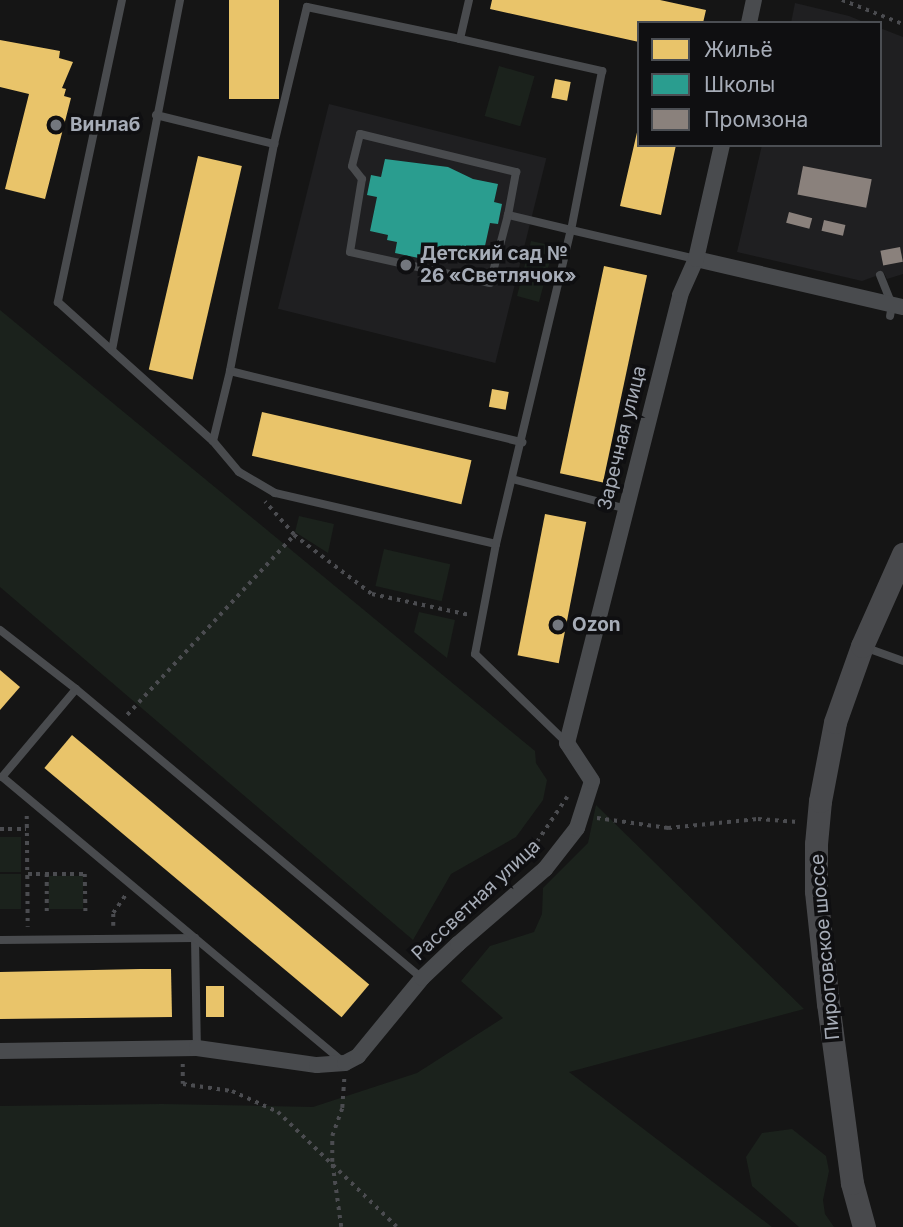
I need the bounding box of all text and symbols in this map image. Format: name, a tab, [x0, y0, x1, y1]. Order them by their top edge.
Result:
legend	[637, 21, 882, 147]
text: Жильё	[704, 37, 773, 62]
text: Школы	[704, 72, 775, 97]
text: Промзона	[704, 107, 808, 132]
place label: Винлаб	[70, 114, 140, 136]
marker: Винлаб	[48, 117, 64, 133]
place label: Детский сад № 26 «Светлячок»	[420, 243, 577, 287]
marker: Детский сад № 26 «Светлячок»	[398, 257, 414, 273]
street label: Заречная улица	[593, 363, 651, 513]
place label: Ozon	[572, 614, 621, 636]
marker: Ozon	[550, 617, 566, 633]
street label: Рассветная улица	[407, 835, 545, 965]
street label: Пироговское шоссе	[806, 853, 844, 1041]

